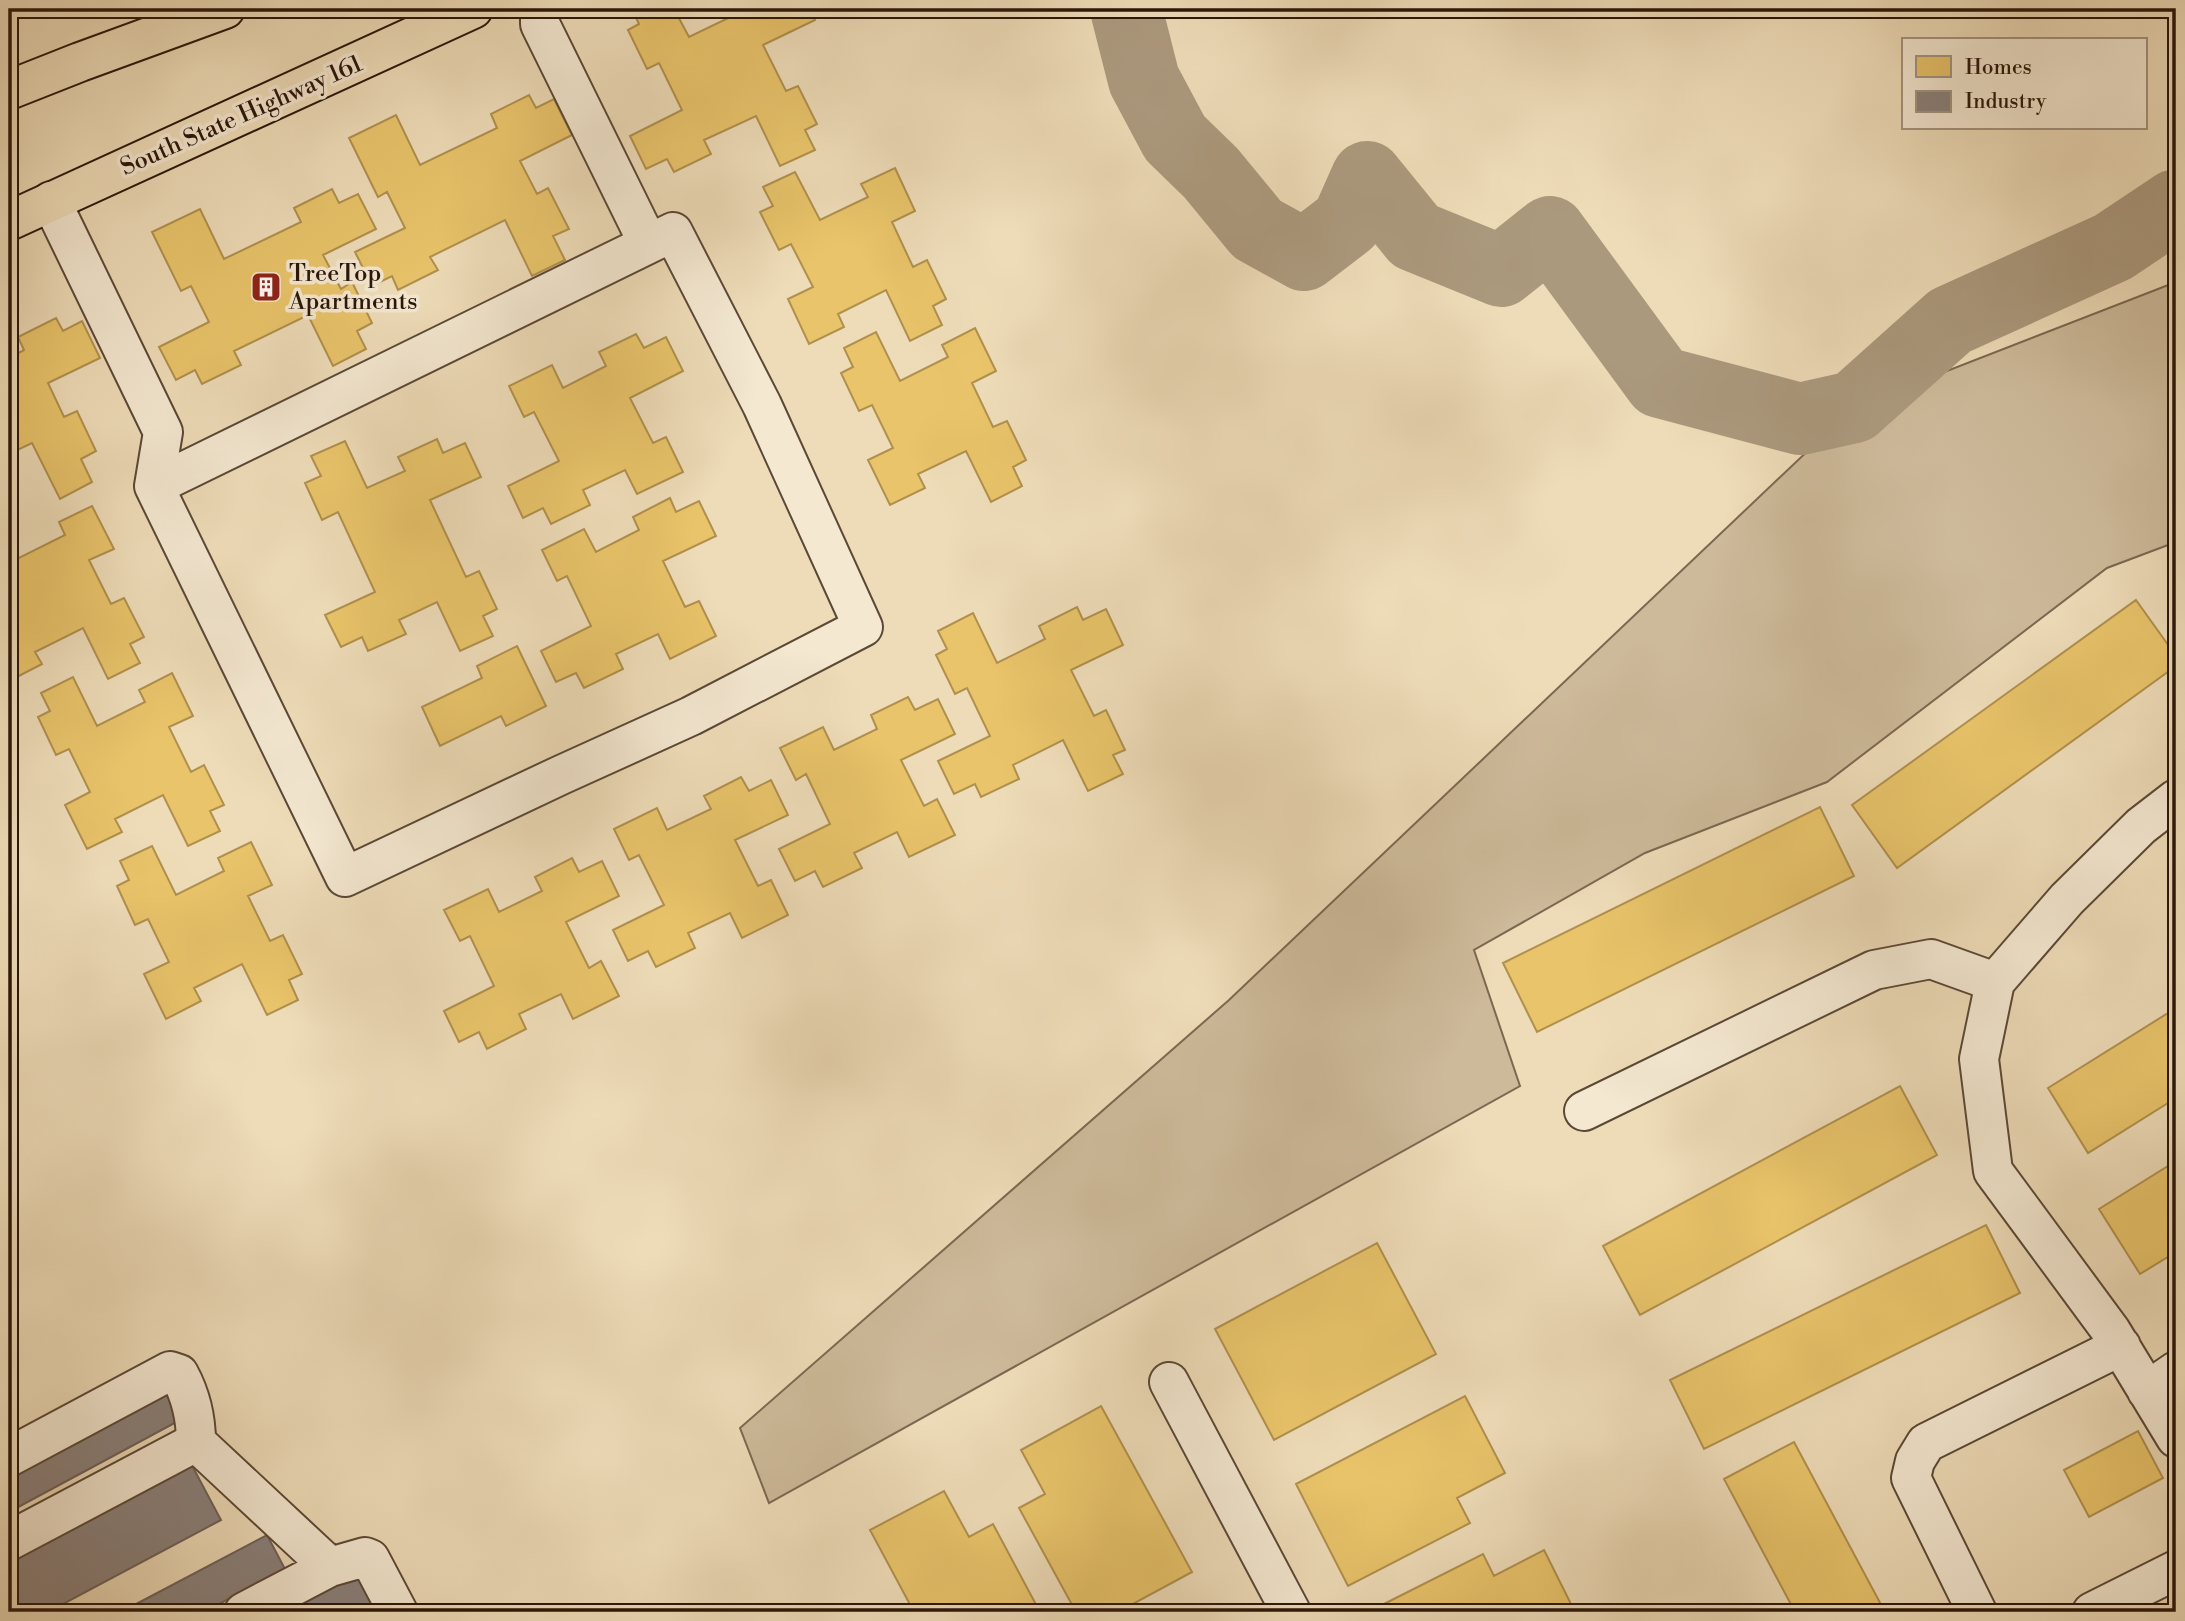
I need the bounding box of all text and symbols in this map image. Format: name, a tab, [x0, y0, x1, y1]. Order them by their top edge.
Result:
legend	[1902, 38, 2146, 130]
street label: South State Highway 161	[116, 49, 368, 183]
text: Homes	[1965, 55, 2032, 81]
text: Industry	[1965, 89, 2047, 115]
place label: TreeTop Apartments	[288, 259, 417, 317]
building icon: TreeTop Apartments	[249, 270, 283, 304]

